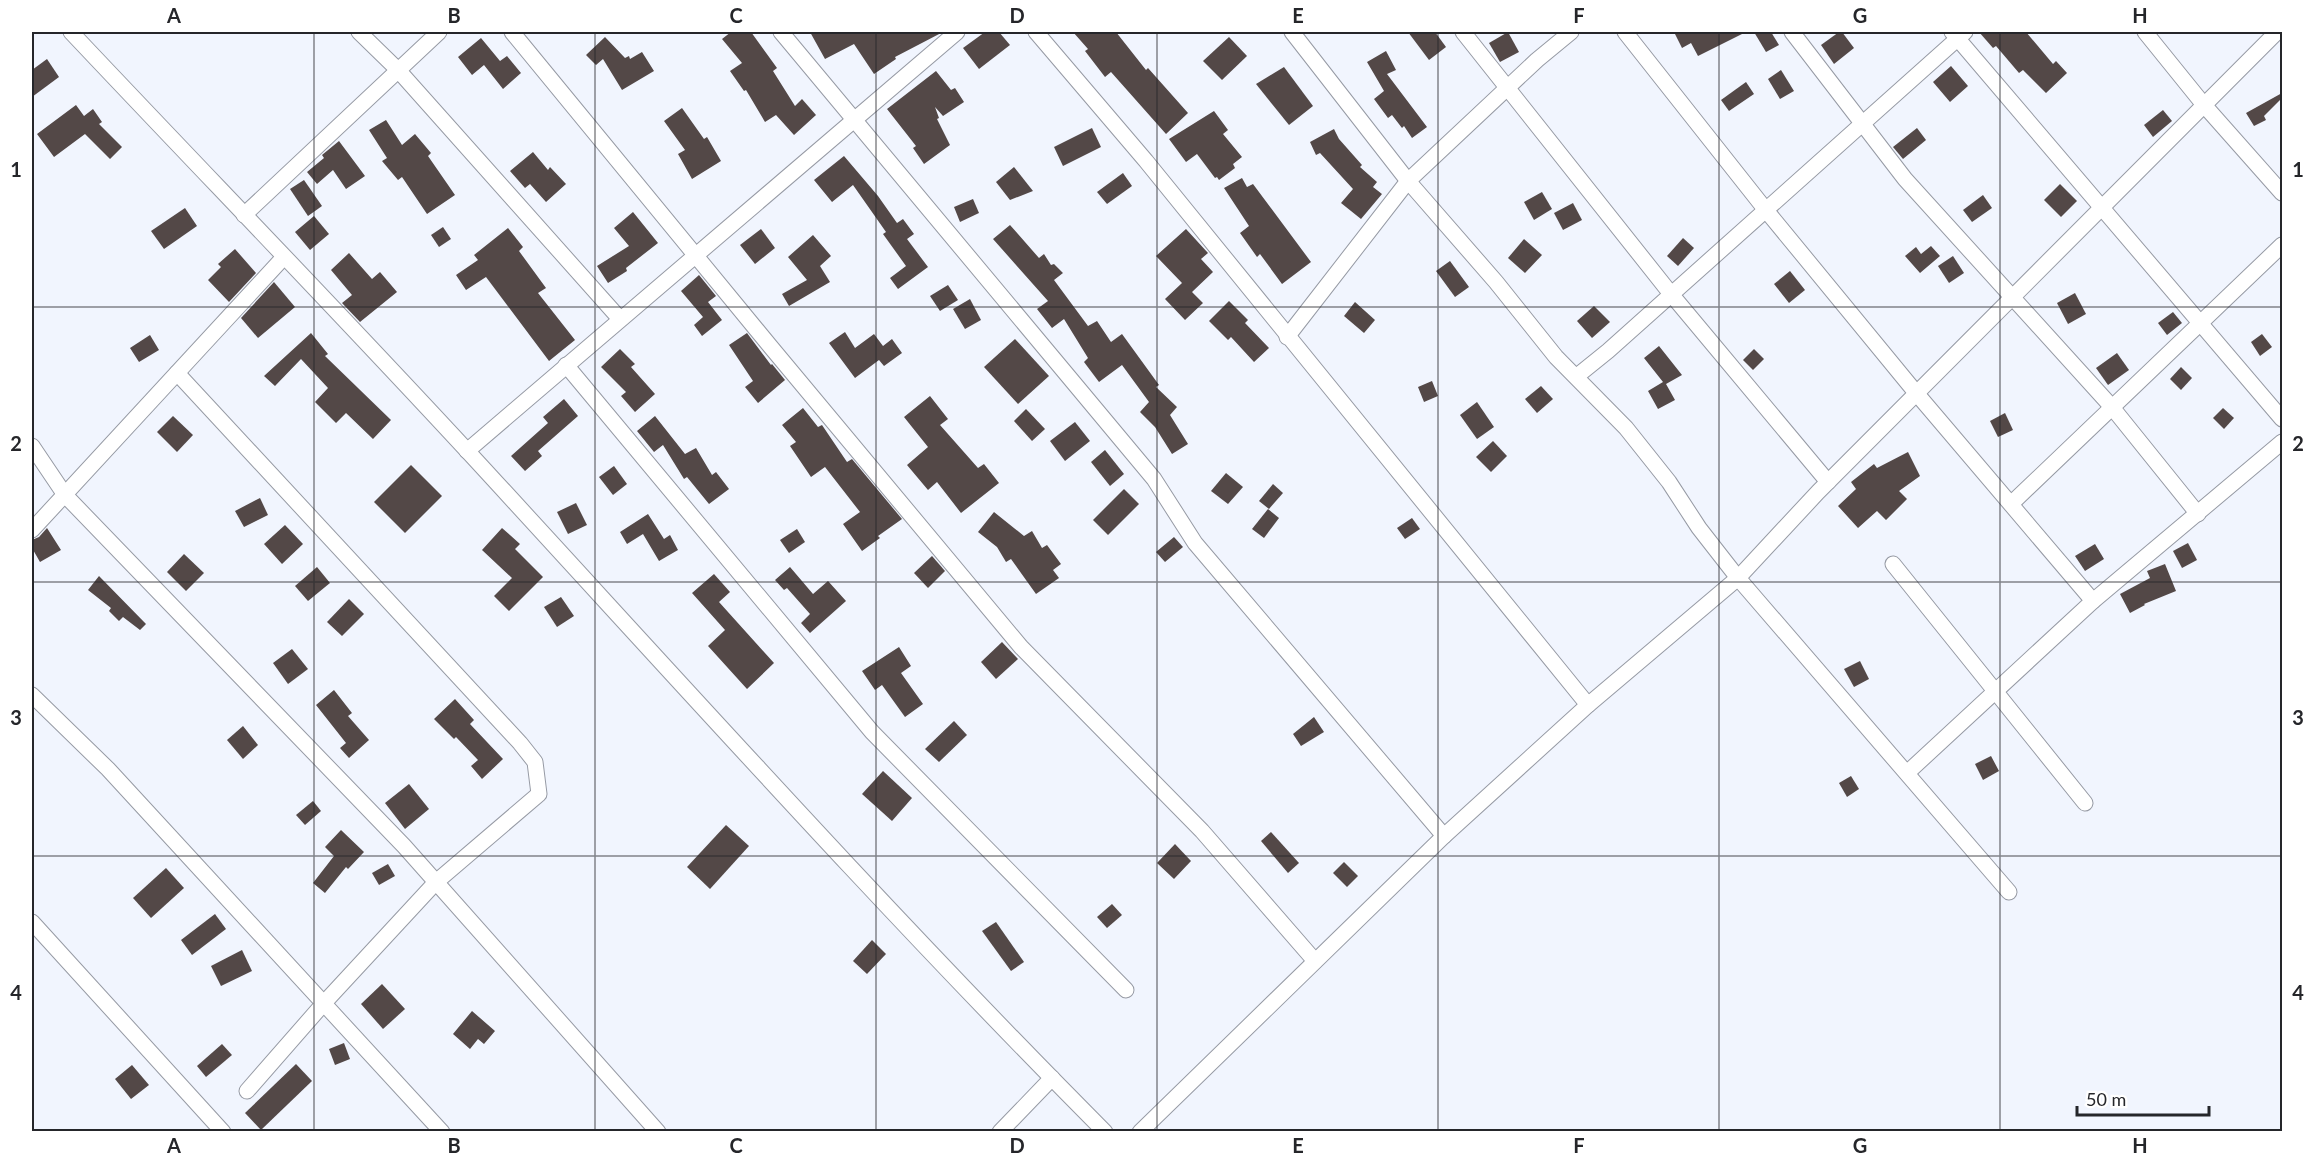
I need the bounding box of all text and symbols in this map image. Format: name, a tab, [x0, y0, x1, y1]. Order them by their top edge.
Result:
text: A	[166, 3, 181, 27]
text: B	[447, 3, 461, 27]
text: C	[729, 3, 743, 27]
text: D	[1009, 3, 1025, 27]
text: E	[1292, 3, 1304, 27]
text: F	[1573, 3, 1585, 27]
text: G	[1853, 3, 1867, 27]
text: H	[2132, 3, 2148, 27]
text: 1	[10, 157, 22, 181]
text: 1	[2292, 157, 2304, 181]
text: 2	[10, 431, 22, 455]
text: 2	[2292, 431, 2304, 455]
text: 3	[10, 705, 22, 729]
text: 3	[2292, 705, 2304, 729]
text: 4	[10, 980, 22, 1004]
text: 4	[2292, 980, 2304, 1004]
scale bar	[2077, 1079, 2209, 1117]
text: 50 m	[2086, 1088, 2126, 1110]
text: A	[166, 1133, 181, 1157]
text: B	[447, 1133, 461, 1157]
text: C	[729, 1133, 743, 1157]
text: D	[1009, 1133, 1025, 1157]
text: E	[1292, 1133, 1304, 1157]
text: F	[1573, 1133, 1585, 1157]
text: G	[1853, 1133, 1867, 1157]
text: H	[2132, 1133, 2148, 1157]

